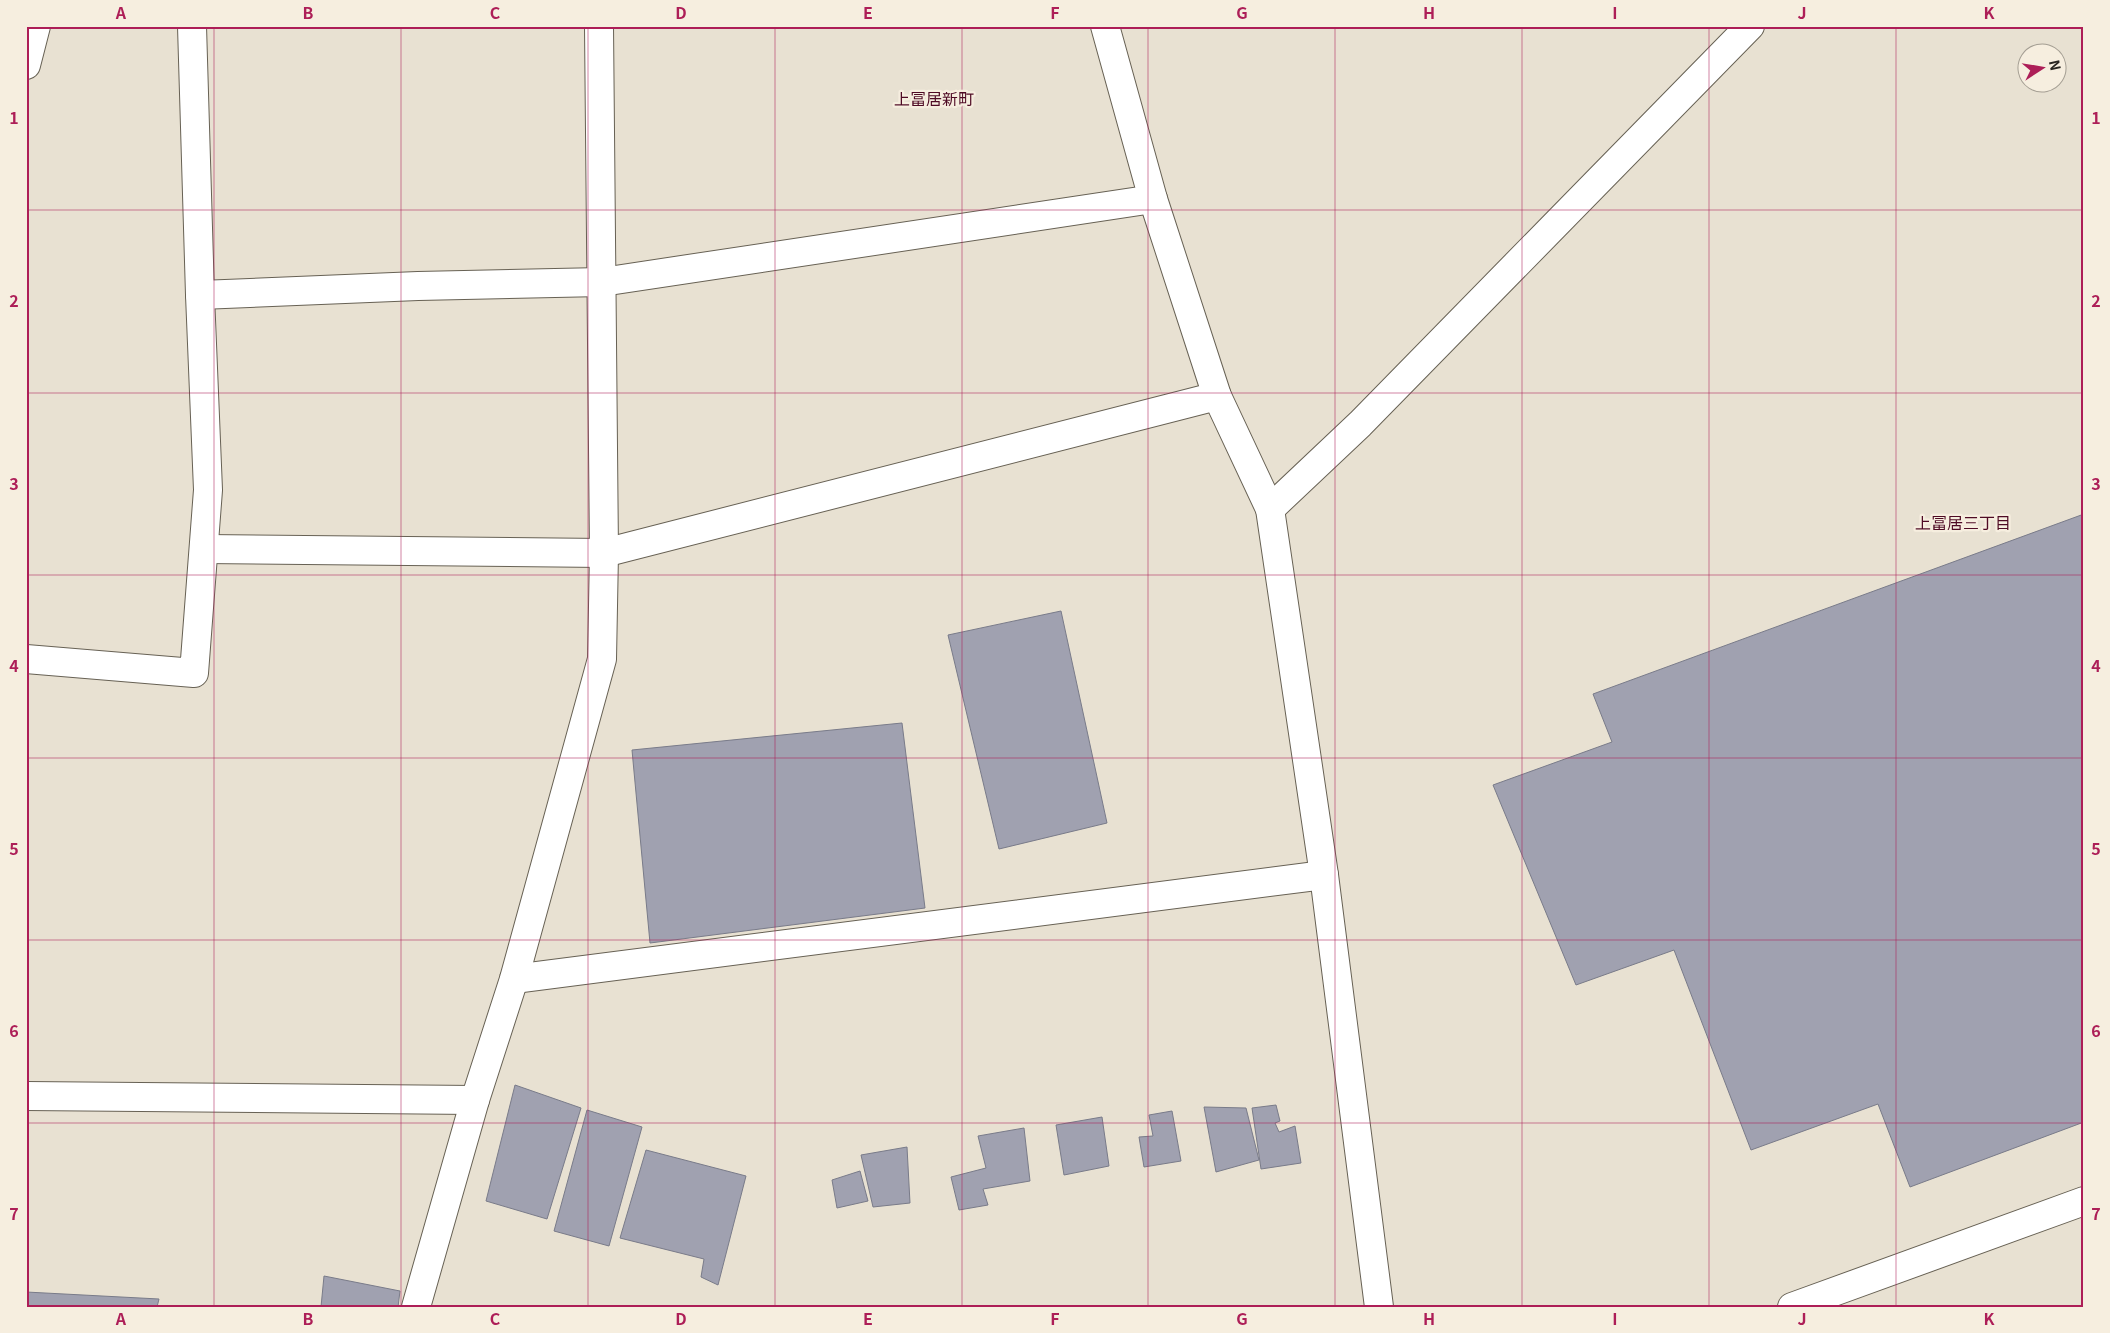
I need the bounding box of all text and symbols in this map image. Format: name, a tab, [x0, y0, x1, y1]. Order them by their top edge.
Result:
text: A	[115, 0, 127, 24]
text: B	[303, 0, 314, 24]
text: C	[490, 0, 501, 24]
text: D	[675, 0, 687, 24]
text: E	[863, 0, 873, 24]
text: F	[1050, 0, 1060, 24]
text: G	[1236, 0, 1248, 24]
text: H	[1423, 0, 1435, 24]
text: I	[1612, 0, 1618, 24]
text: J	[1797, 0, 1807, 24]
text: K	[1984, 0, 1996, 24]
north arrow	[2018, 42, 2068, 92]
text: N	[2045, 58, 2067, 72]
district label: 上冨居新町	[894, 86, 974, 110]
text: 1	[9, 105, 19, 129]
text: 1	[2091, 105, 2101, 129]
text: 2	[9, 288, 19, 312]
text: 2	[2091, 288, 2101, 312]
text: 3	[9, 471, 19, 495]
text: 3	[2091, 471, 2101, 495]
district label: 上冨居三丁目	[1915, 510, 2011, 534]
text: 4	[9, 653, 19, 677]
text: 4	[2091, 653, 2101, 677]
text: 5	[9, 836, 19, 860]
text: 5	[2091, 836, 2101, 860]
text: 6	[9, 1018, 19, 1042]
text: 6	[2091, 1018, 2101, 1042]
text: 7	[9, 1201, 19, 1225]
text: 7	[2091, 1201, 2101, 1225]
text: A	[115, 1306, 127, 1330]
text: B	[303, 1306, 314, 1330]
text: C	[490, 1306, 501, 1330]
text: D	[675, 1306, 687, 1330]
text: E	[863, 1306, 873, 1330]
text: F	[1050, 1306, 1060, 1330]
text: G	[1236, 1306, 1248, 1330]
text: H	[1423, 1306, 1435, 1330]
text: I	[1612, 1306, 1618, 1330]
text: J	[1797, 1306, 1807, 1330]
text: K	[1984, 1306, 1996, 1330]

